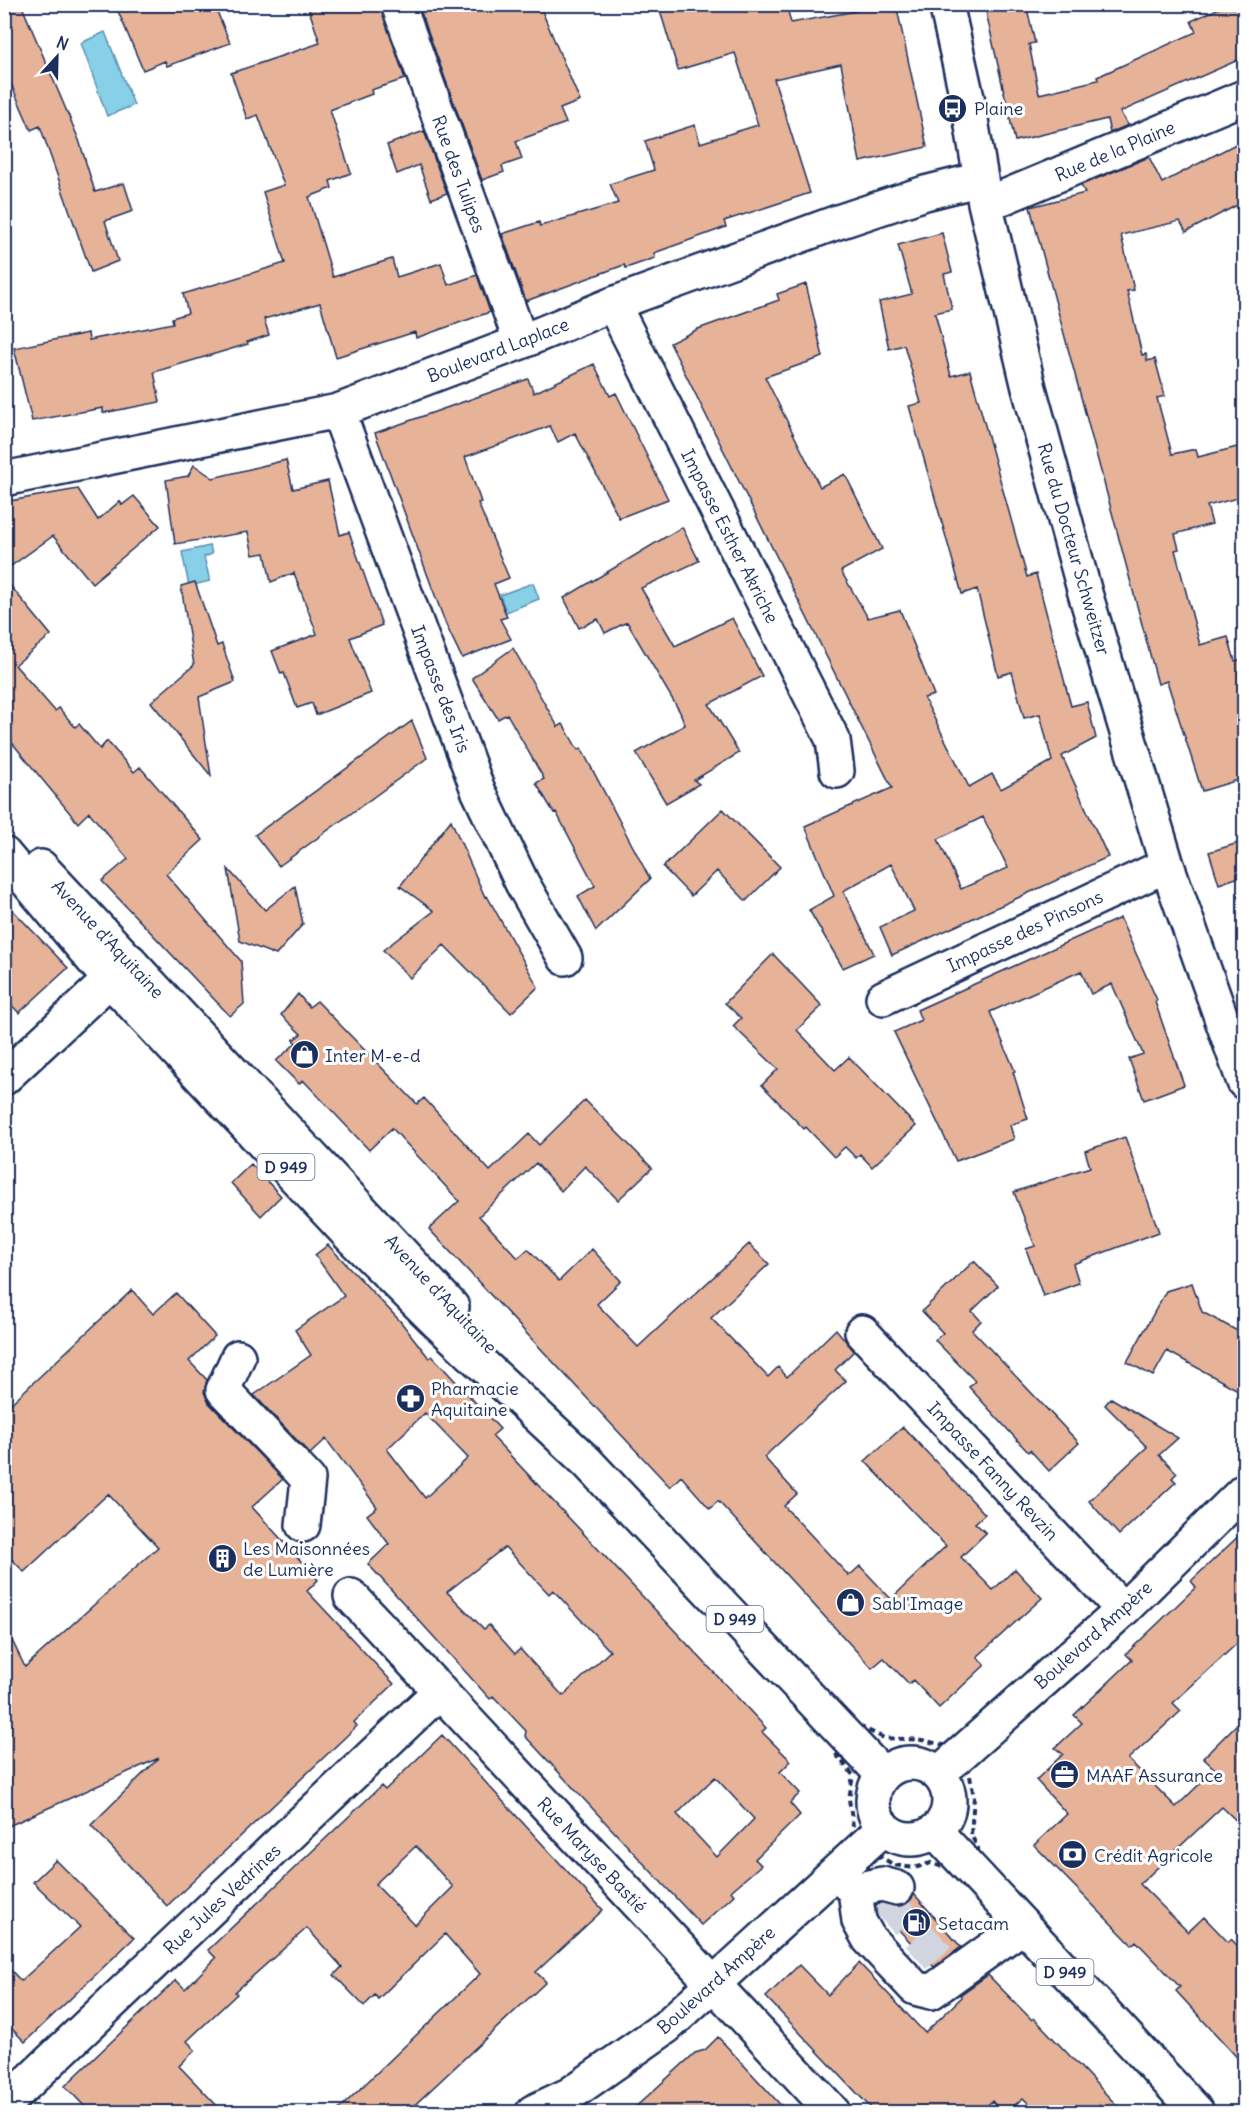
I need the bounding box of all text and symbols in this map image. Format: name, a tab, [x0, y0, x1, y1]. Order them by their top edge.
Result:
north arrow	[27, 27, 87, 87]
text: N	[54, 32, 71, 54]
bus stop icon: Plaine	[937, 92, 969, 124]
place label: Plaine	[974, 97, 1023, 120]
street label: Rue des Tulipes	[427, 112, 491, 236]
street label: Rue de la Plaine	[1052, 115, 1178, 187]
street label: Boulevard Laplace	[424, 312, 572, 388]
street label: Rue du Docteur Schweitzer	[1033, 440, 1115, 658]
street label: Impasse Esther Akriche	[676, 445, 784, 627]
street label: Impasse des Iris	[406, 622, 476, 756]
street label: Avenue d'Aquitaine	[47, 875, 169, 1003]
street label: Impasse des Pinsons	[943, 885, 1107, 977]
shop icon: Inter M-e-d	[288, 1039, 320, 1071]
place label: Inter M-e-d	[325, 1044, 421, 1067]
road number: D 949	[258, 1154, 314, 1180]
street label: Avenue d'Aquitaine	[380, 1230, 502, 1358]
place label: Pharmacie Aquitaine	[431, 1377, 519, 1421]
pharmacy icon: Pharmacie Aquitaine	[394, 1382, 426, 1414]
street label: Impasse Fanny Revzin	[923, 1397, 1063, 1545]
place label: Les Maisonnées de Lumière	[243, 1537, 370, 1581]
building icon: Les Maisonnées de Lumière	[206, 1542, 238, 1574]
street label: Boulevard Ampère	[1029, 1576, 1157, 1694]
shop icon: Sabl'Image	[835, 1587, 867, 1619]
place label: Sabl'Image	[872, 1592, 963, 1615]
road number: D 949	[706, 1606, 764, 1632]
office icon: MAAF Assurance	[1049, 1759, 1081, 1791]
place label: MAAF Assurance	[1086, 1764, 1223, 1787]
street label: Rue Maryse Bastié	[532, 1792, 652, 1918]
street label: Rue Jules Vedrines	[159, 1839, 285, 1959]
bank icon: Crédit Agricole	[1057, 1839, 1089, 1871]
place label: Crédit Agricole	[1094, 1844, 1213, 1867]
fuel station icon: Setacam	[901, 1907, 933, 1939]
place label: Setacam	[938, 1912, 1009, 1935]
street label: Boulevard Ampère	[652, 1921, 780, 2039]
road number: D 949	[1036, 1959, 1094, 1985]

